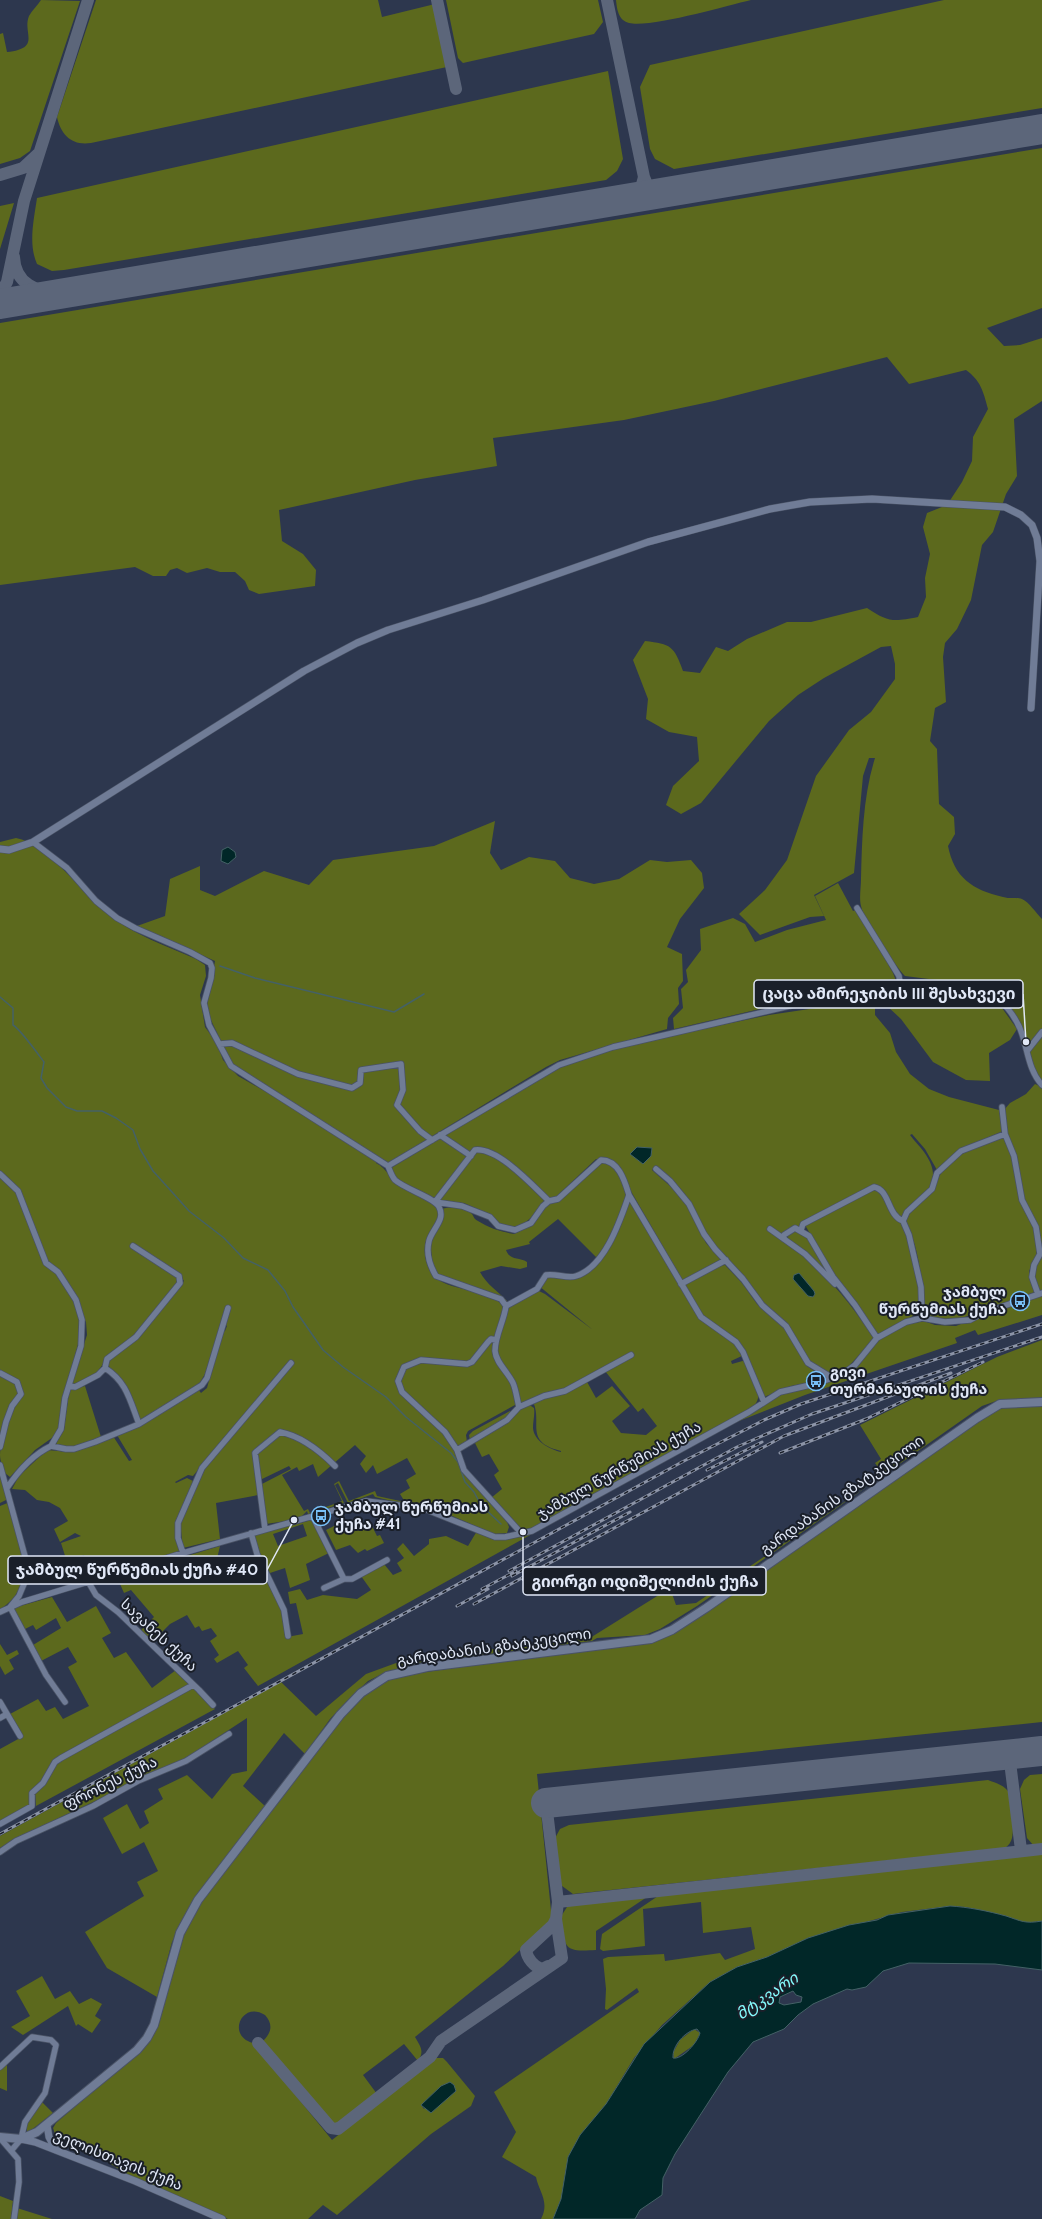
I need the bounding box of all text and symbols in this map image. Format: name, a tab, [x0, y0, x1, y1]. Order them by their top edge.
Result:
callout: ცაცა ამირეჯიბის III შესახვევი	[754, 980, 1023, 1008]
text: ცაცა ამირეჯიბის III შესახვევი	[762, 984, 1016, 1003]
place label: ჯამბულ წურწუმიას ქუჩა	[879, 1283, 1006, 1318]
bus stop icon: ჯამბულ წურწუმიას ქუჩა	[1009, 1290, 1031, 1312]
place label: გივი თურმანაულის ქუჩა	[830, 1363, 987, 1398]
bus stop icon: გივი თურმანაულის ქუჩა	[805, 1370, 827, 1392]
street label: ჯამბულ წურწუმიას ქუჩა	[534, 1417, 704, 1523]
street label: გარდაბანის გზატკეცილი	[757, 1431, 927, 1559]
place label: ჯამბულ წურწუმიას ქუჩა #41	[335, 1498, 488, 1533]
bus stop icon: ჯამბულ წურწუმიას ქუჩა #41	[310, 1505, 332, 1527]
callout: ჯამბულ წურწუმიას ქუჩა #40	[8, 1556, 267, 1584]
text: ჯამბულ წურწუმიას ქუჩა #40	[16, 1560, 258, 1580]
callout: გიორგი ოდიშელიძის ქუჩა	[523, 1567, 766, 1595]
text: გიორგი ოდიშელიძის ქუჩა	[531, 1572, 759, 1592]
street label: სავანეს ქუჩა	[117, 1595, 201, 1675]
street label: გარდაბანის გზატკეცილი	[396, 1624, 592, 1670]
street label: ფრონეს ქუჩა	[60, 1753, 160, 1813]
water label: მტკვარი	[732, 1968, 802, 2024]
street label: ველისთავის ქუჩა	[51, 2126, 185, 2194]

